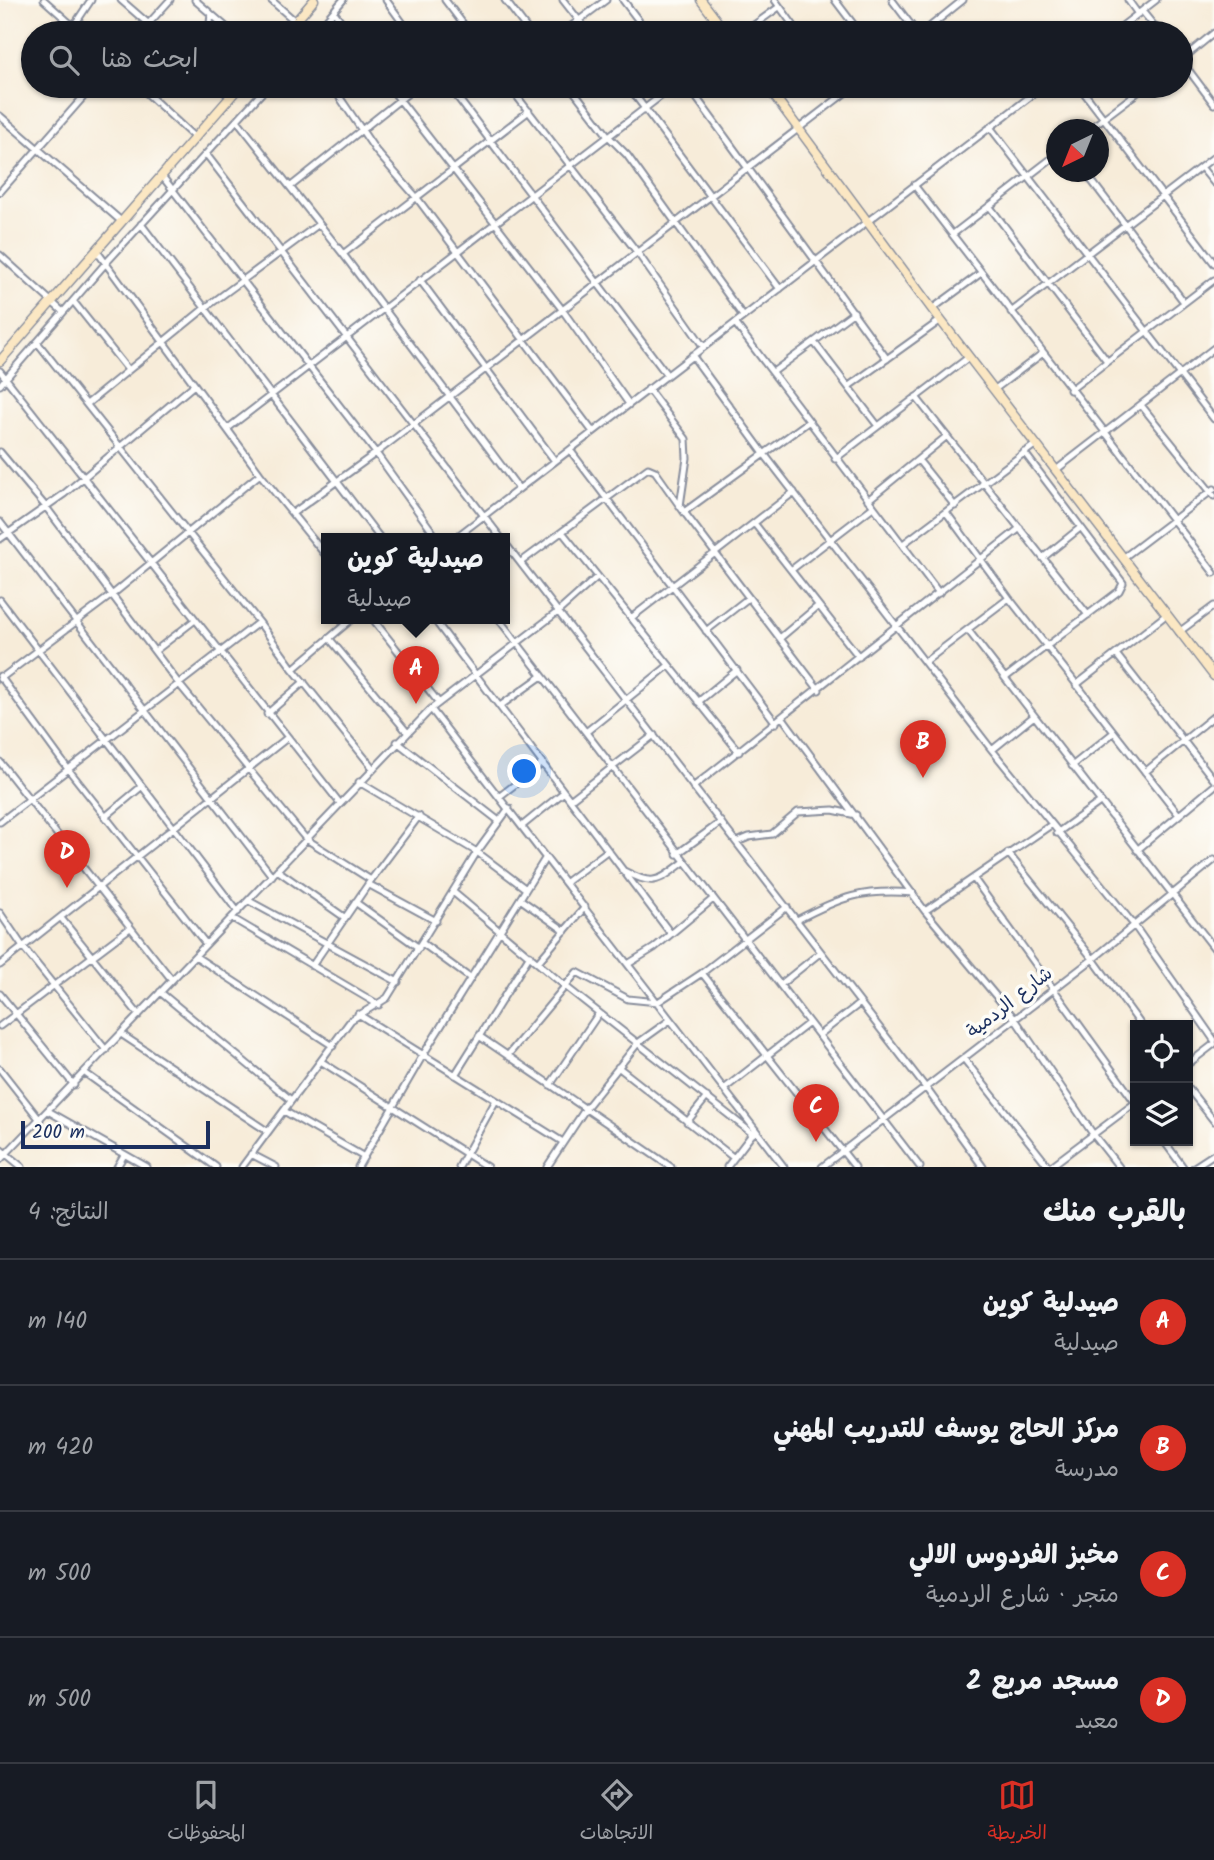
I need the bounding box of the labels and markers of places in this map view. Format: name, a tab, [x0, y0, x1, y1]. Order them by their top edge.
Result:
pin: A	[393, 646, 439, 704]
pin: B	[900, 720, 946, 778]
pin: D	[44, 830, 90, 888]
pin: C	[793, 1084, 839, 1142]

